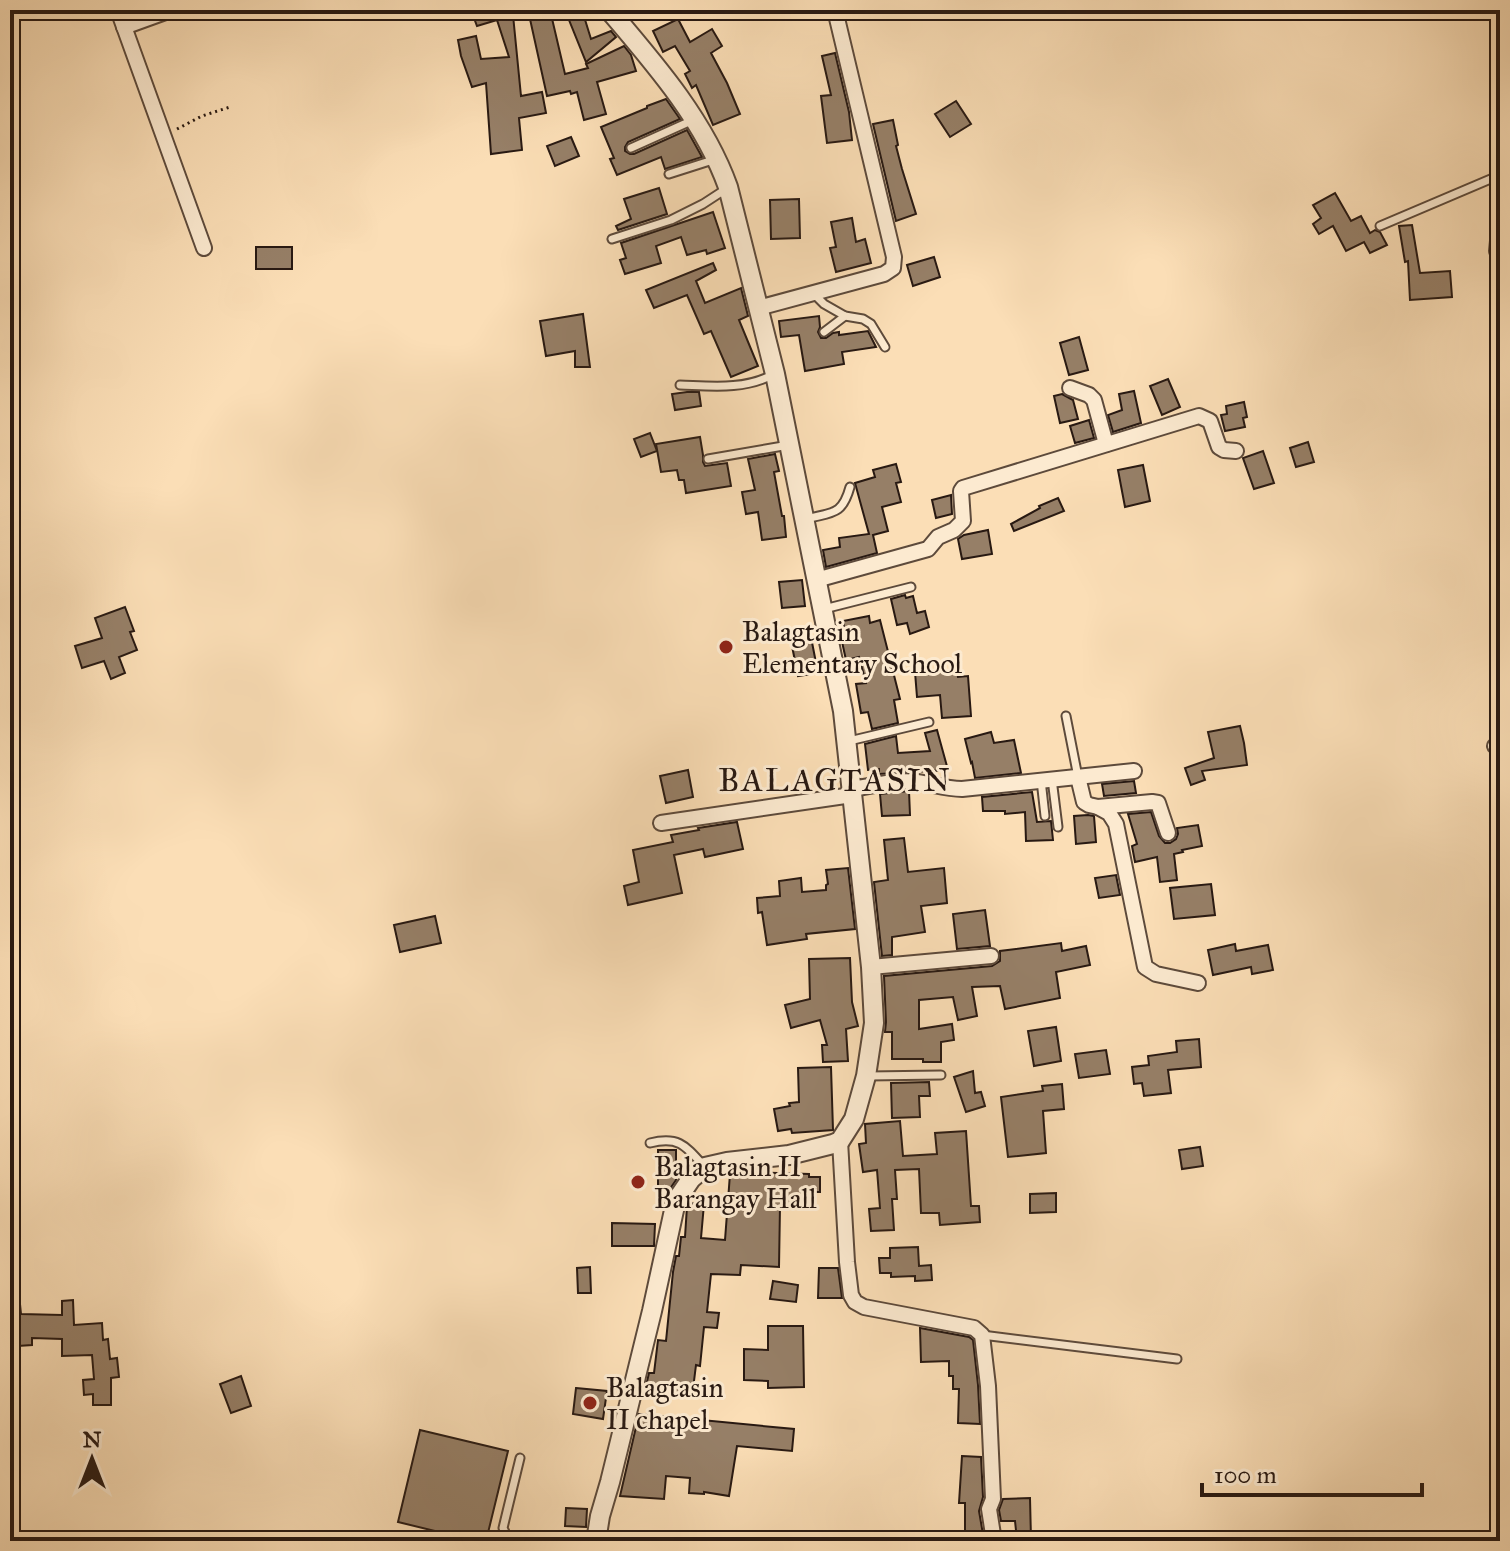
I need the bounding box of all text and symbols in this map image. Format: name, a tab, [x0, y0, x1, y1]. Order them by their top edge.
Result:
place label: Balagtasin Elementary School	[742, 614, 963, 681]
marker: Balagtasin Elementary School	[717, 638, 735, 656]
district label: BALAGTASIN	[718, 761, 952, 800]
place label: Balagtasin II Barangay Hall	[654, 1149, 817, 1216]
marker: Balagtasin II Barangay Hall	[629, 1173, 647, 1191]
place label: Balagtasin II chapel	[606, 1370, 724, 1437]
marker: Balagtasin II chapel	[581, 1394, 599, 1412]
north arrow	[52, 1419, 132, 1499]
text: N	[83, 1426, 102, 1453]
scale bar	[1202, 1447, 1422, 1497]
text: 100 m	[1214, 1460, 1277, 1490]

